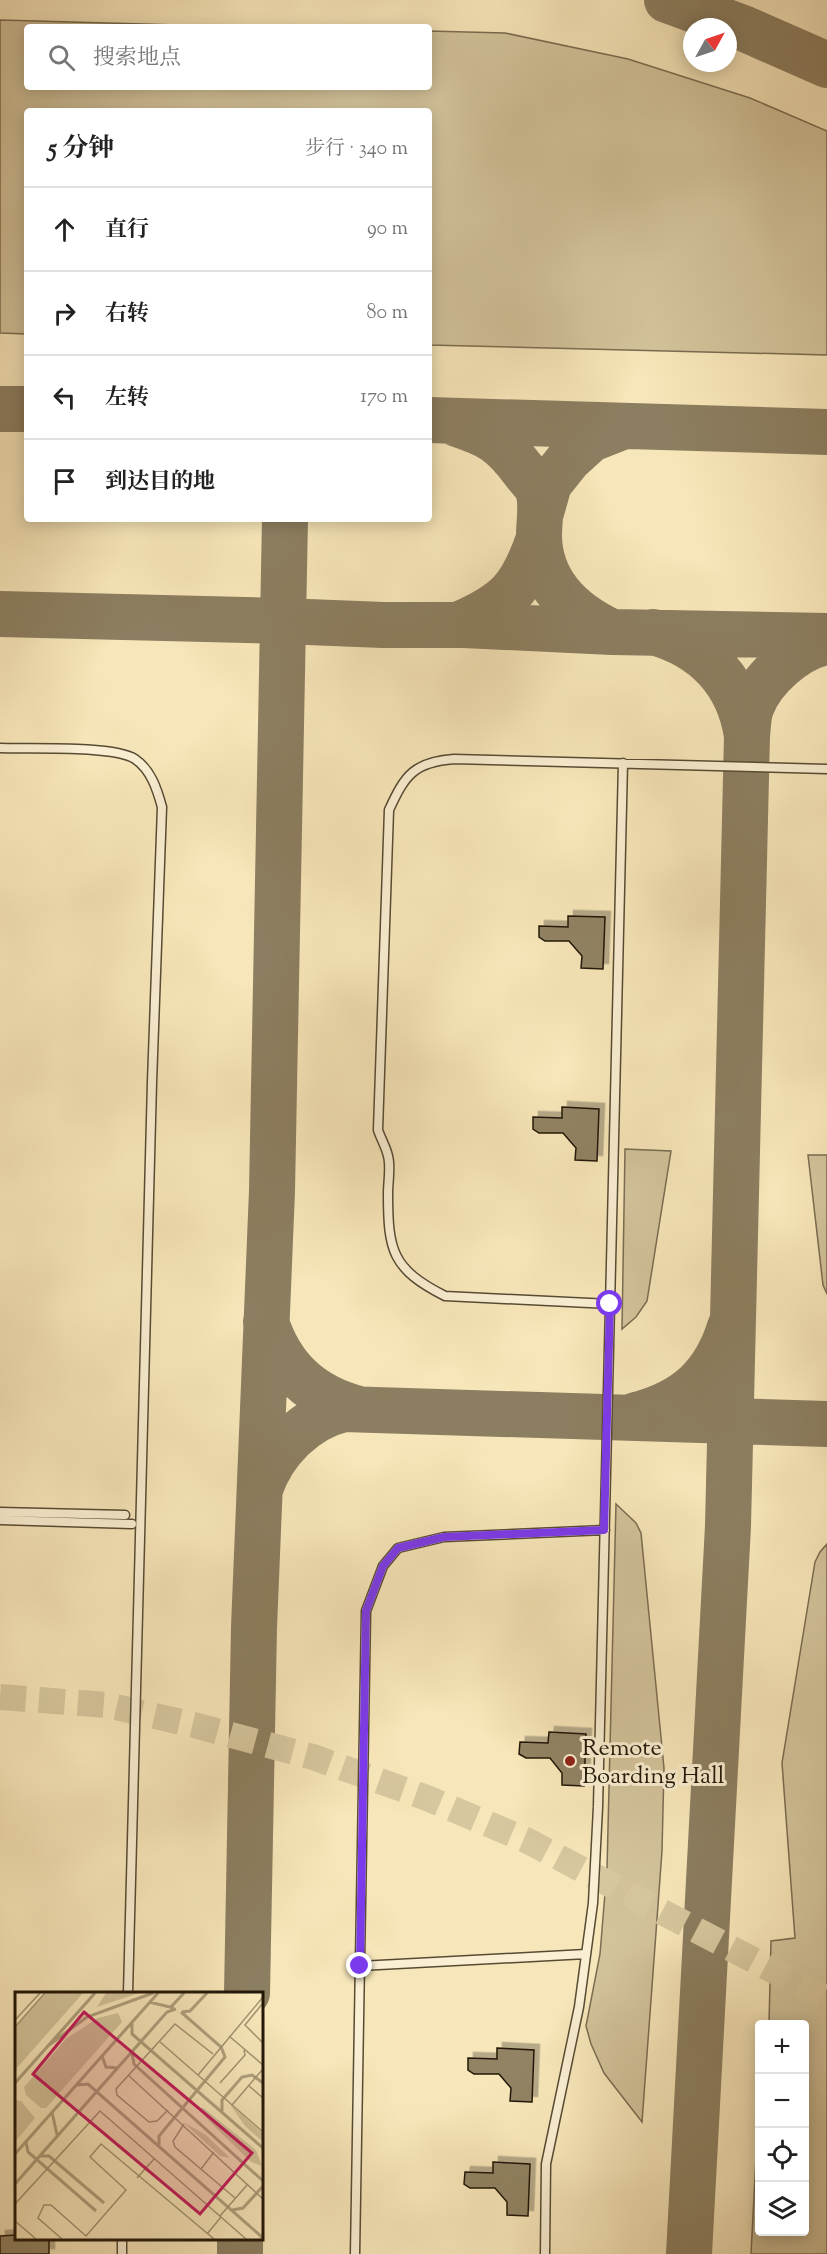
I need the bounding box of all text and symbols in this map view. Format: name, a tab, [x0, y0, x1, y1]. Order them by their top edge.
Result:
north arrow	[683, 18, 737, 72]
search box	[24, 24, 432, 90]
icon: search	[45, 41, 78, 74]
text: 搜索地点	[93, 43, 181, 75]
text: 5 分钟	[48, 131, 114, 168]
text: 步行 · 340 m	[305, 135, 408, 164]
icon: ahead	[48, 213, 81, 246]
text: 直行	[105, 215, 149, 247]
text: 90 m	[367, 215, 408, 244]
icon: right	[48, 297, 81, 330]
text: 右转	[105, 299, 149, 331]
text: 80 m	[367, 299, 408, 328]
icon: left	[48, 381, 81, 414]
text: 左转	[105, 383, 149, 415]
text: 170 m	[360, 383, 408, 412]
icon: arrive	[48, 465, 81, 498]
text: 到达目的地	[105, 467, 215, 499]
route start	[596, 1290, 622, 1316]
place label: Remote Boarding Hall	[582, 1732, 725, 1794]
marker: Remote Boarding Hall	[563, 1754, 577, 1768]
route end	[346, 1952, 372, 1978]
inset map	[15, 1992, 262, 2239]
map controls	[755, 2020, 809, 2236]
button: +	[755, 2020, 809, 2074]
button: −	[755, 2074, 809, 2128]
button: locate	[755, 2128, 809, 2182]
button: layers	[755, 2182, 809, 2236]

